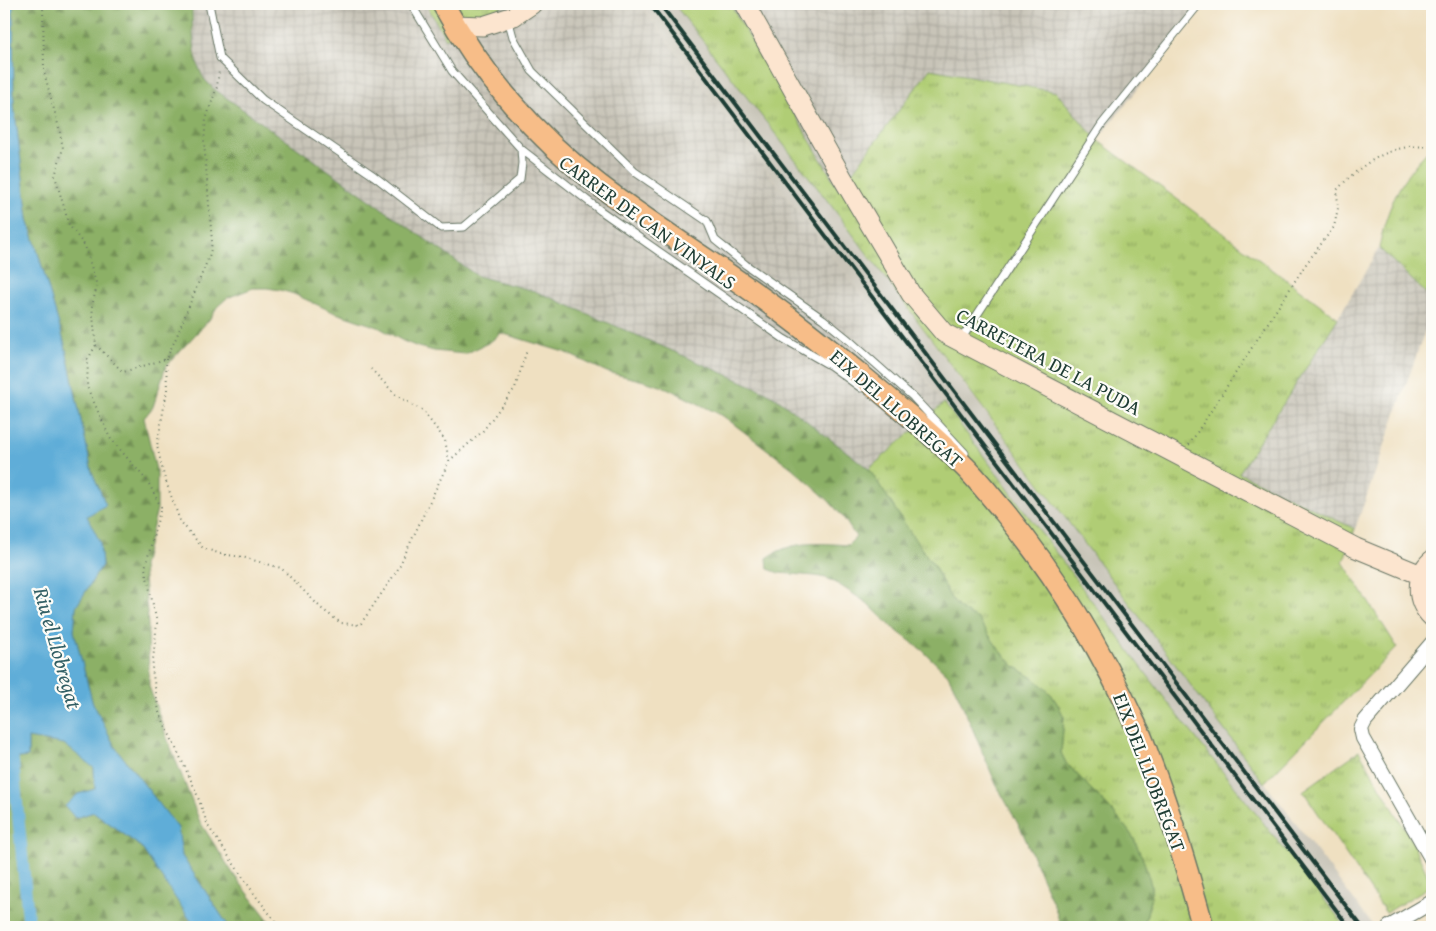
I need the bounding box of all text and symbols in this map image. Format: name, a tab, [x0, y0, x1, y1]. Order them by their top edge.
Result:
street label: CARRER DE CAN VINYALS	[554, 148, 742, 296]
street label: CARRETERA DE LA PUDA	[951, 300, 1147, 422]
street label: EIX DEL LLOBREGAT	[824, 342, 970, 474]
water label: Riu el Llobregat	[26, 583, 90, 713]
street label: EIX DEL LLOBREGAT	[1106, 688, 1194, 856]

